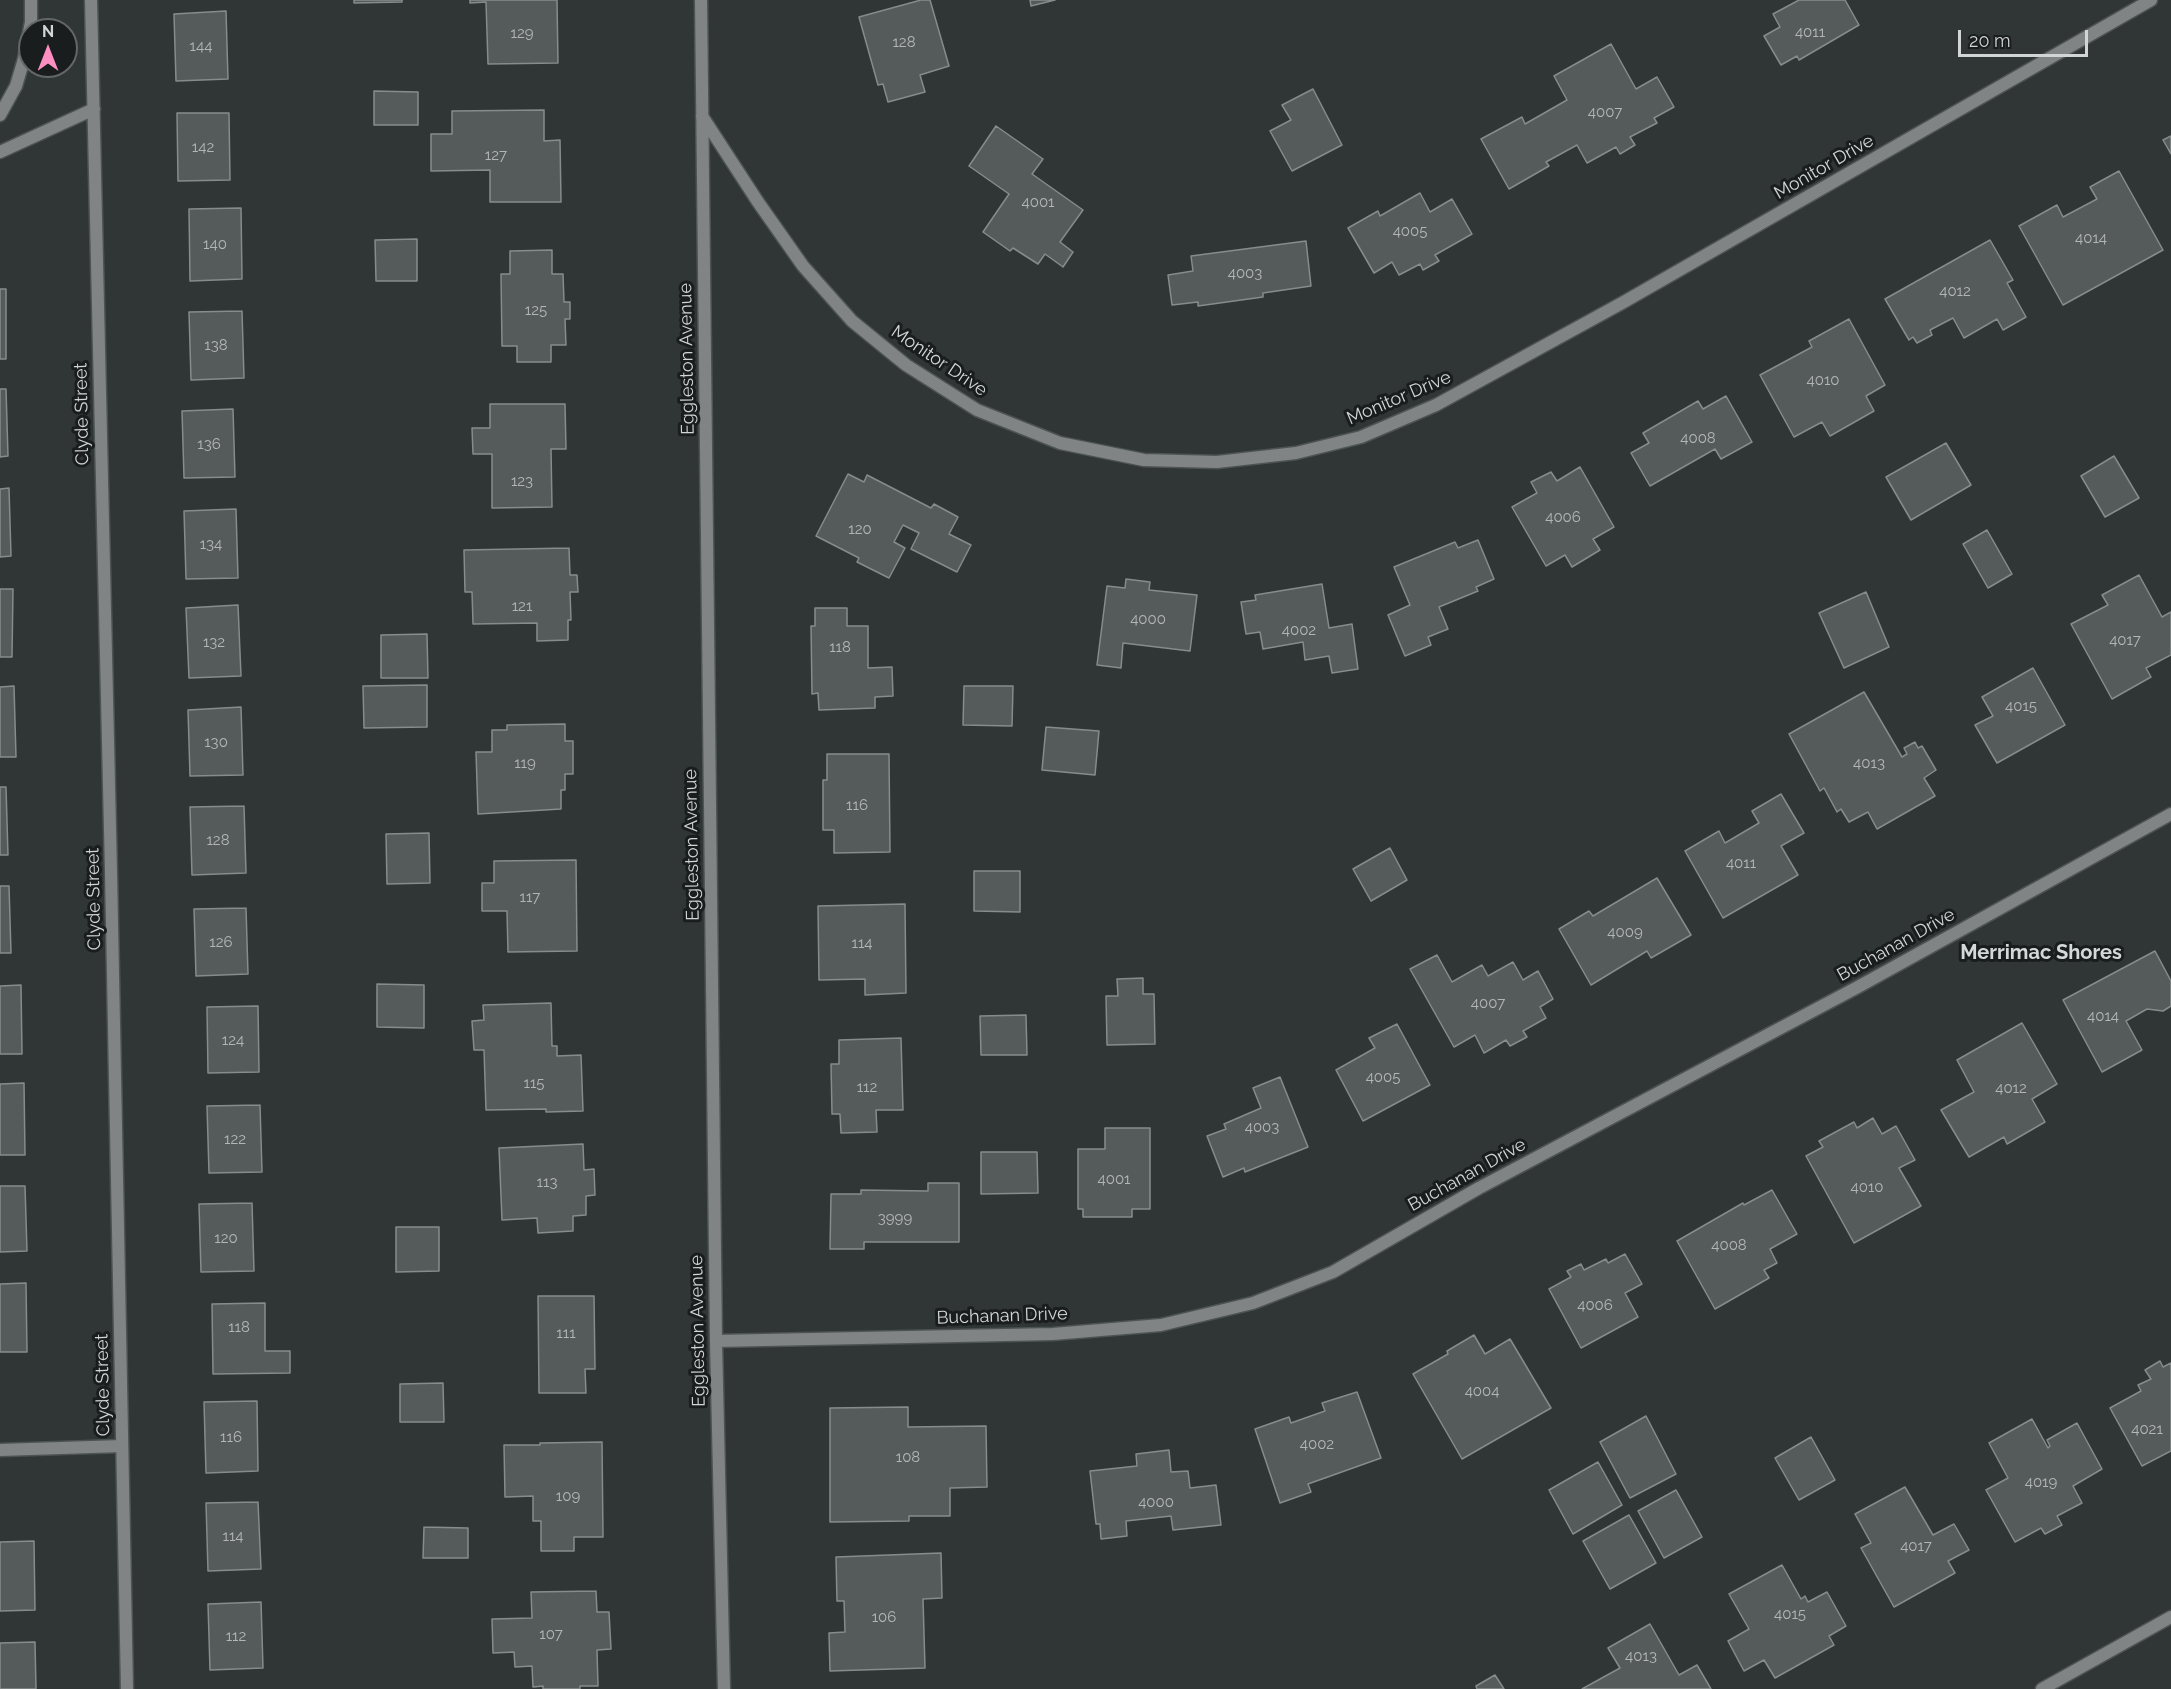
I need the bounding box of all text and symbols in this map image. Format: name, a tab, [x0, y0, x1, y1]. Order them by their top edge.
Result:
north arrow	[18, 18, 78, 78]
scale bar	[1961, 18, 2092, 56]
text: N	[42, 22, 54, 41]
house number: 4011	[1795, 23, 1825, 41]
house number: 129	[510, 24, 534, 42]
text: 20 m	[1969, 30, 2011, 51]
house number: 128	[892, 33, 916, 51]
house number: 144	[190, 37, 212, 55]
house number: 4007	[1588, 103, 1622, 121]
street label: Monitor Drive	[1770, 130, 1878, 204]
house number: 142	[192, 138, 214, 156]
house number: 127	[485, 146, 507, 164]
house number: 4001	[1022, 193, 1054, 211]
house number: 4005	[1393, 222, 1427, 240]
house number: 4014	[2075, 229, 2107, 247]
house number: 140	[203, 235, 227, 253]
house number: 4003	[1228, 264, 1262, 282]
house number: 4012	[1939, 282, 1971, 300]
street label: Eggleston Avenue	[675, 283, 699, 435]
house number: 125	[525, 301, 547, 319]
street label: Monitor Drive	[887, 321, 991, 401]
house number: 138	[204, 336, 228, 354]
street label: Clyde Street	[70, 363, 94, 465]
street label: Monitor Drive	[1344, 366, 1454, 430]
house number: 4010	[1807, 371, 1839, 389]
house number: 4008	[1680, 429, 1716, 447]
house number: 136	[197, 435, 221, 453]
house number: 123	[511, 472, 533, 490]
house number: 4006	[1545, 508, 1581, 526]
house number: 120	[848, 520, 872, 538]
house number: 134	[200, 535, 222, 553]
house number: 121	[512, 597, 532, 615]
house number: 4000	[1130, 610, 1166, 628]
house number: 4002	[1282, 621, 1316, 639]
house number: 4017	[2109, 631, 2141, 649]
house number: 132	[203, 633, 225, 651]
house number: 118	[829, 638, 851, 656]
house number: 4015	[2005, 697, 2037, 715]
house number: 130	[204, 733, 228, 751]
house number: 119	[514, 754, 536, 772]
house number: 4013	[1853, 754, 1885, 772]
street label: Eggleston Avenue	[680, 769, 704, 921]
house number: 116	[846, 796, 868, 814]
house number: 128	[206, 831, 230, 849]
street label: Clyde Street	[82, 848, 106, 950]
house number: 4011	[1726, 854, 1756, 872]
house number: 117	[520, 888, 540, 906]
street label: Buchanan Drive	[1833, 904, 1959, 986]
house number: 4009	[1607, 923, 1643, 941]
house number: 126	[209, 933, 233, 951]
house number: 114	[851, 934, 873, 952]
district label: Merrimac Shores	[1960, 941, 2122, 965]
house number: 4007	[1471, 994, 1505, 1012]
house number: 4014	[2087, 1007, 2119, 1025]
house number: 124	[222, 1031, 244, 1049]
house number: 4005	[1366, 1068, 1400, 1086]
house number: 115	[523, 1074, 545, 1092]
house number: 112	[857, 1078, 877, 1096]
house number: 4012	[1995, 1079, 2027, 1097]
house number: 4003	[1245, 1118, 1279, 1136]
house number: 122	[224, 1130, 246, 1148]
street label: Buchanan Drive	[1404, 1134, 1530, 1216]
house number: 4001	[1098, 1170, 1130, 1188]
house number: 113	[537, 1173, 557, 1191]
house number: 4010	[1851, 1178, 1883, 1196]
house number: 3999	[878, 1209, 912, 1227]
house number: 120	[214, 1229, 238, 1247]
house number: 4008	[1711, 1236, 1747, 1254]
street label: Eggleston Avenue	[686, 1255, 710, 1407]
house number: 4006	[1577, 1296, 1613, 1314]
street label: Buchanan Drive	[936, 1303, 1068, 1329]
house number: 118	[228, 1318, 250, 1336]
house number: 111	[556, 1324, 576, 1342]
street label: Clyde Street	[91, 1334, 115, 1436]
house number: 4004	[1465, 1382, 1499, 1400]
house number: 4021	[2131, 1420, 2163, 1438]
house number: 116	[220, 1428, 242, 1446]
house number: 4002	[1300, 1435, 1334, 1453]
house number: 108	[896, 1448, 920, 1466]
house number: 4019	[2025, 1473, 2057, 1491]
house number: 109	[556, 1487, 580, 1505]
house number: 4000	[1138, 1493, 1174, 1511]
house number: 114	[222, 1527, 244, 1545]
house number: 4017	[1900, 1537, 1932, 1555]
house number: 4015	[1774, 1605, 1806, 1623]
house number: 106	[872, 1608, 896, 1626]
house number: 107	[539, 1625, 563, 1643]
house number: 112	[226, 1627, 246, 1645]
house number: 4013	[1625, 1647, 1657, 1665]

